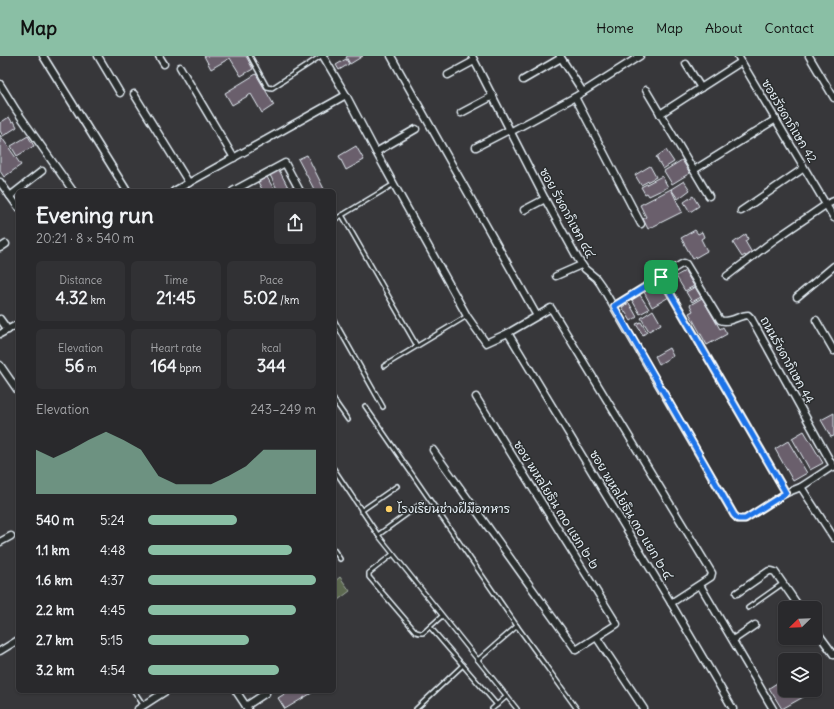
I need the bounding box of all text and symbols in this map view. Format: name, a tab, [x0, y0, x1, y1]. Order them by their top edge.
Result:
text: Map	[20, 16, 57, 40]
text: Home	[596, 19, 634, 37]
text: Map	[656, 19, 683, 37]
text: About	[705, 19, 743, 37]
text: Contact	[765, 19, 814, 37]
street label: ซอยรัชดาภิเษก 42	[759, 76, 820, 165]
street label: ซอย รัชดาภิเษก ๔๔	[537, 165, 599, 261]
text: Evening run	[36, 201, 154, 229]
button: share	[274, 202, 316, 244]
text: 20:21 · 8 × 540 m	[36, 230, 134, 247]
pin	[644, 260, 678, 294]
icon: arrive	[650, 266, 672, 288]
text: Distance	[59, 273, 102, 287]
text: Time	[164, 273, 188, 287]
text: Pace	[259, 273, 283, 287]
text: 4.32	[56, 287, 88, 309]
text: 21:45	[156, 287, 196, 309]
text: 5:02	[243, 287, 277, 309]
text: km	[88, 293, 106, 307]
text: /km	[277, 293, 299, 307]
street label: ถนนรัชดาภิเษก 44	[757, 314, 818, 406]
text: Elevation	[58, 341, 103, 355]
text: Heart rate	[150, 341, 202, 355]
text: kcal	[261, 341, 281, 355]
text: 56	[65, 355, 84, 377]
text: 164	[150, 355, 177, 377]
text: 344	[257, 355, 286, 377]
text: m	[84, 361, 97, 375]
text: bpm	[177, 361, 201, 375]
text: Elevation	[36, 401, 89, 418]
text: 243–249 m	[250, 401, 316, 418]
street label: ซอย พหลโยธิน ๓๐ แยก ๒-๒	[511, 438, 602, 572]
street label: ซอย พหลโยธิน ๓๐ แยก ๒-๔	[587, 447, 677, 583]
place label: โรงเรียนช่างฝีมือทหาร	[397, 501, 510, 516]
marker: โรงเรียนช่างฝีมือทหาร	[384, 504, 394, 514]
text: 540 m	[36, 512, 74, 529]
text: 5:24	[100, 512, 125, 529]
text: 1.1 km	[36, 542, 70, 559]
text: 4:48	[100, 542, 125, 559]
text: 1.6 km	[36, 572, 72, 589]
text: 4:37	[100, 572, 124, 589]
north arrow	[778, 601, 822, 645]
map controls	[778, 601, 822, 697]
text: 2.2 km	[36, 602, 74, 619]
text: 4:45	[100, 602, 125, 619]
text: 2.7 km	[36, 632, 73, 649]
text: 5:15	[100, 632, 123, 649]
button: layers	[778, 653, 822, 697]
text: 3.2 km	[36, 662, 74, 679]
text: 4:54	[100, 662, 125, 679]

